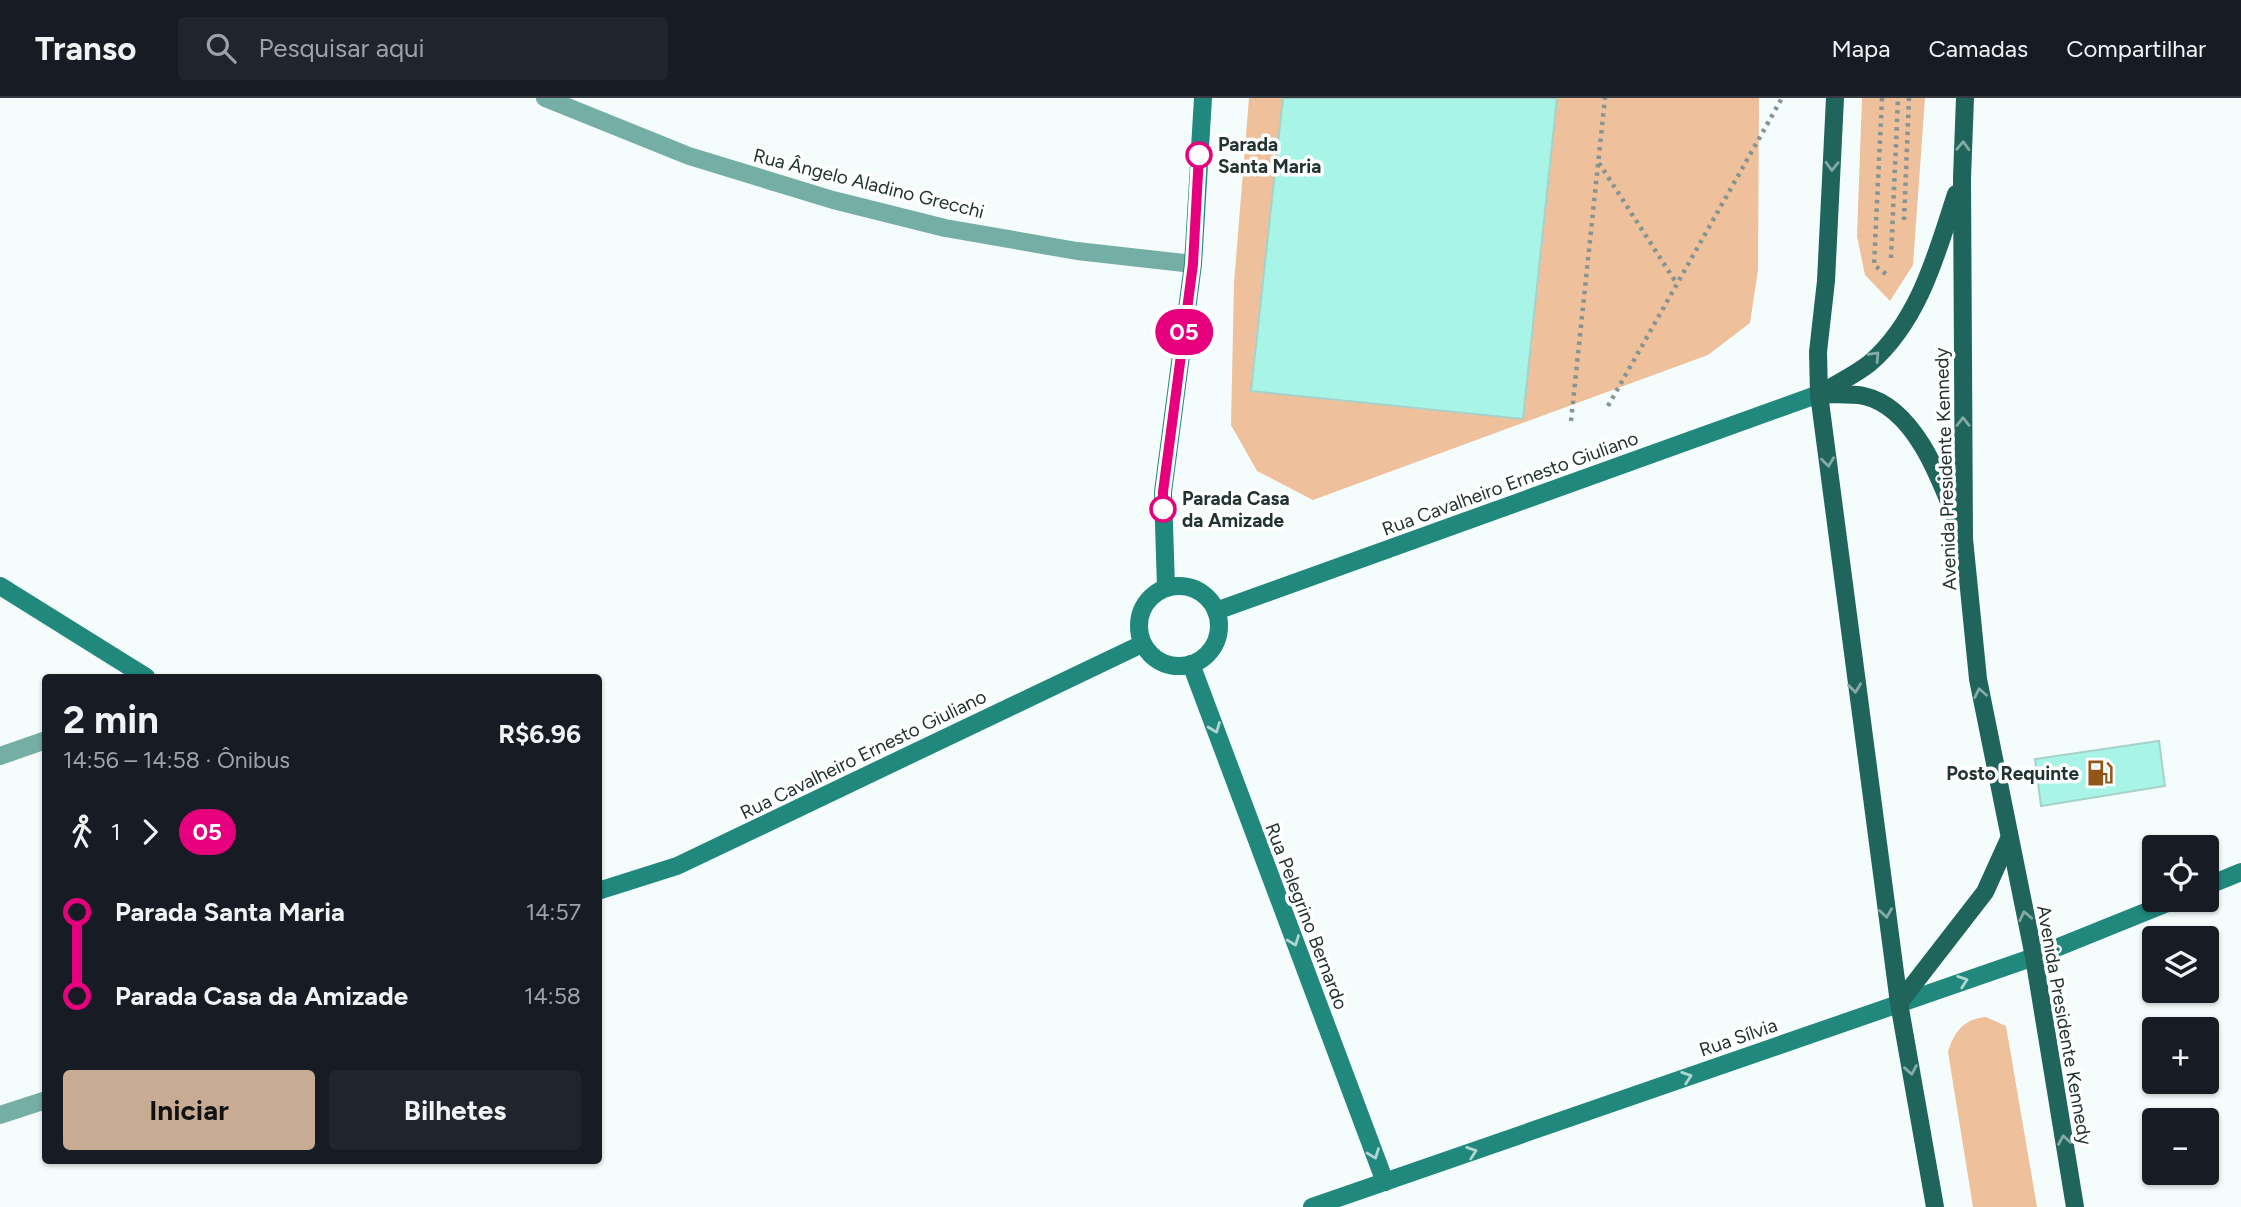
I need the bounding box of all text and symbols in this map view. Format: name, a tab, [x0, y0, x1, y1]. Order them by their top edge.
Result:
search box	[178, 17, 668, 80]
text: Transo	[35, 29, 136, 68]
icon: search	[202, 29, 240, 67]
text: Pesquisar aqui	[258, 32, 425, 64]
text: Mapa	[1831, 34, 1890, 63]
text: Camadas	[1928, 34, 2028, 63]
text: Compartilhar	[2066, 34, 2206, 63]
place label: Parada Santa Maria	[1218, 133, 1321, 178]
one-way arrow	[1955, 140, 1970, 151]
marker: Parada Santa Maria	[1186, 142, 1212, 168]
street label: Rua Ângelo Aladino Grecchi	[751, 144, 987, 223]
one-way arrow	[1824, 161, 1840, 172]
line badge: 05	[1152, 309, 1216, 355]
text: 05	[1169, 317, 1199, 346]
street label: Avenida Presidente Kennedy	[1930, 347, 1961, 591]
one-way arrow	[1867, 351, 1880, 364]
one-way arrow	[1956, 416, 1971, 427]
street label: Rua Cavalheiro Ernesto Giuliano	[1379, 426, 1641, 541]
one-way arrow	[1820, 456, 1835, 468]
place label: Parada Casa da Amizade	[1182, 487, 1290, 532]
marker: Parada Casa da Amizade	[1150, 496, 1176, 522]
one-way arrow	[1848, 682, 1863, 694]
street label: Rua Cavalheiro Ernesto Giuliano	[736, 685, 990, 824]
one-way arrow	[1974, 687, 1989, 699]
text: 2 min	[63, 697, 159, 743]
text: R$6.96	[498, 718, 581, 750]
one-way arrow	[1206, 721, 1220, 733]
text: 14:56 – 14:58 · Ônibus	[63, 746, 290, 774]
fuel station icon: Posto Requinte	[2085, 758, 2115, 788]
place label: Posto Requinte	[1946, 762, 2079, 785]
icon: walk	[63, 813, 101, 851]
icon: forward	[131, 813, 169, 851]
text: 05	[193, 817, 222, 846]
text: 1	[111, 818, 121, 846]
street label: Rua Pelegrino Bernardo	[1260, 820, 1353, 1013]
map controls	[2142, 835, 2219, 1185]
button: locate	[2142, 835, 2219, 912]
text: Parada Santa Maria	[115, 896, 345, 928]
text: 14:57	[526, 898, 581, 926]
street label: Avenida Presidente Kennedy	[2032, 903, 2097, 1147]
one-way arrow	[1879, 907, 1894, 919]
one-way arrow	[2019, 910, 2034, 922]
button: layers	[2142, 926, 2219, 1003]
one-way arrow	[1286, 934, 1300, 946]
one-way arrow	[1957, 975, 1969, 989]
text: Parada Casa da Amizade	[115, 980, 408, 1012]
text: 14:58	[524, 982, 581, 1010]
street label: Rua Sílvia	[1696, 1013, 1780, 1062]
button: +	[2142, 1017, 2219, 1094]
one-way arrow	[1903, 1064, 1918, 1076]
button: Iniciar	[63, 1070, 315, 1150]
button: Bilhetes	[329, 1070, 581, 1150]
one-way arrow	[1681, 1071, 1693, 1085]
button: −	[2142, 1108, 2219, 1185]
one-way arrow	[2057, 1134, 2072, 1146]
one-way arrow	[1466, 1146, 1478, 1160]
one-way arrow	[1366, 1147, 1380, 1159]

